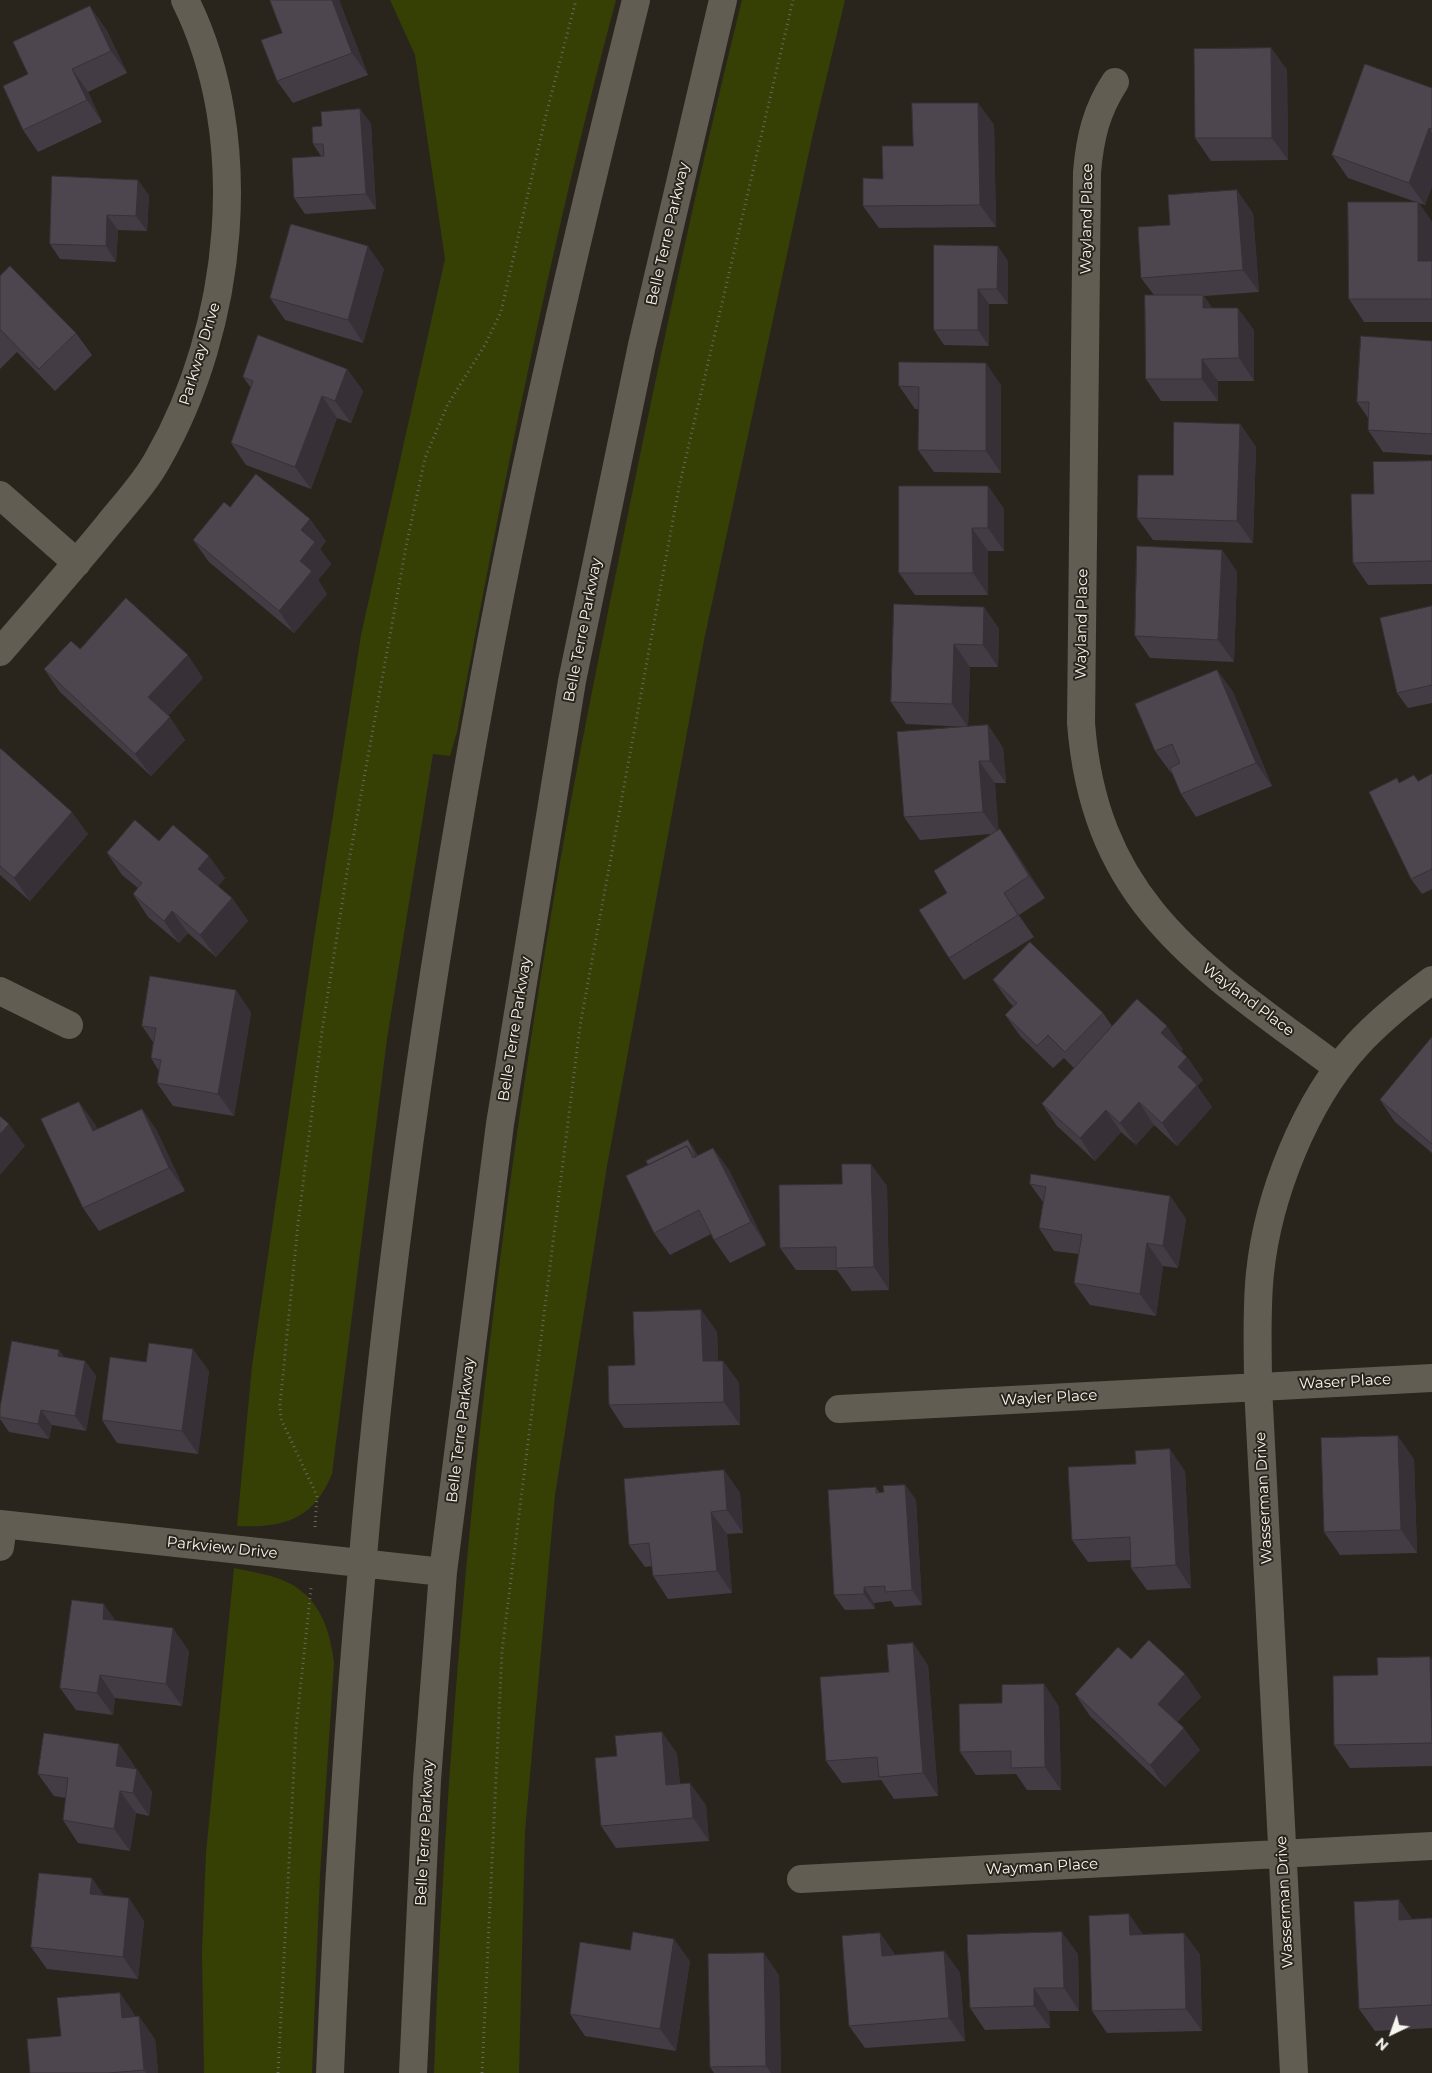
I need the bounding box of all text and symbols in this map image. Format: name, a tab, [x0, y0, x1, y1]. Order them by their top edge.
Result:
street label: Belle Terre Parkway	[643, 161, 693, 307]
street label: Wayland Place	[1077, 164, 1097, 274]
street label: Parkway Drive	[176, 300, 224, 408]
street label: Belle Terre Parkway	[560, 556, 606, 704]
street label: Wayland Place	[1072, 569, 1092, 679]
street label: Belle Terre Parkway	[495, 955, 535, 1103]
street label: Wayland Place	[1198, 960, 1298, 1040]
street label: Belle Terre Parkway	[443, 1356, 479, 1504]
street label: Waser Place	[1299, 1371, 1391, 1393]
street label: Wayler Place	[1000, 1386, 1098, 1410]
street label: Wasserman Drive	[1252, 1431, 1276, 1565]
street label: Parkview Drive	[166, 1533, 278, 1563]
street label: Belle Terre Parkway	[412, 1759, 438, 1907]
street label: Wasserman Drive	[1273, 1835, 1297, 1969]
street label: Wayman Place	[985, 1855, 1099, 1879]
north arrow	[1367, 2008, 1417, 2058]
text: N	[1372, 2034, 1392, 2055]

